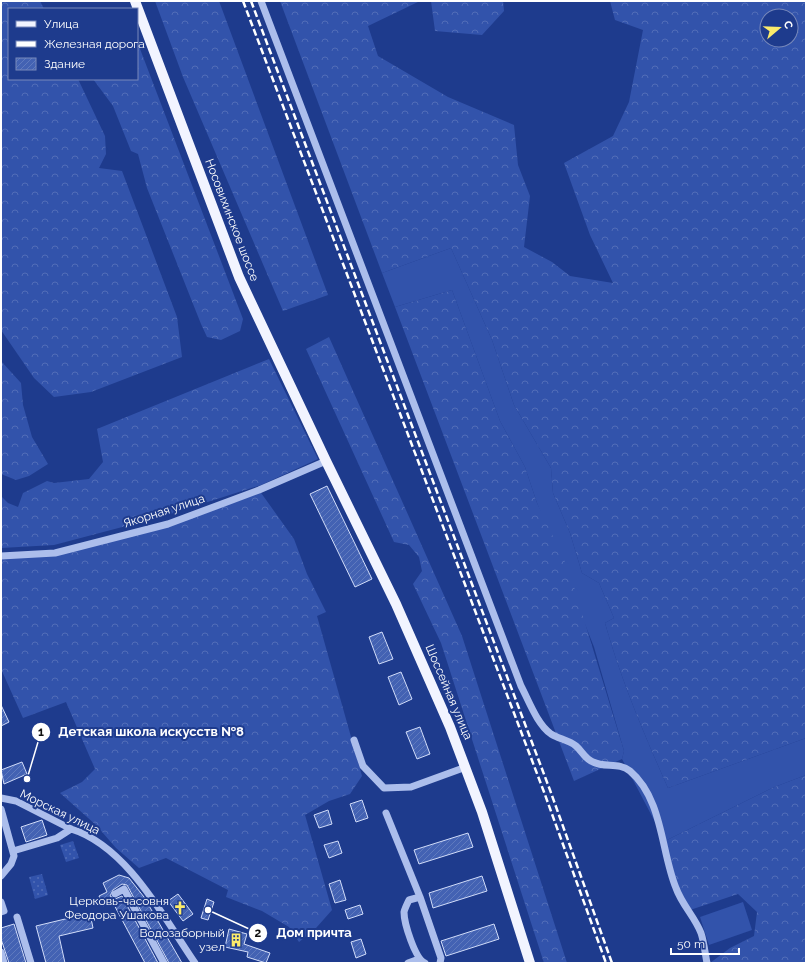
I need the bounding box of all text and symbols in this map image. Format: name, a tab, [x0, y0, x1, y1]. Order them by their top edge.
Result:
legend	[8, 8, 138, 80]
north arrow	[759, 8, 799, 48]
text: Улица	[44, 17, 79, 31]
text: С	[781, 19, 796, 31]
text: Железная дорога	[44, 37, 145, 51]
text: Здание	[44, 57, 85, 71]
street label: Носовихинское шоссе	[202, 157, 262, 283]
street label: Якорная улица	[122, 491, 206, 531]
street label: Шоссейная улица	[423, 642, 475, 742]
callout: Детская школа искусств №8	[31, 719, 252, 744]
text: Детская школа искусств №8	[58, 724, 244, 739]
text: 1	[38, 725, 44, 739]
street label: Морская улица	[18, 787, 102, 837]
place label: Церковь-часовня Феодора Ушакова	[64, 894, 169, 922]
church icon: Церковь-часовня Феодора Ушакова	[172, 900, 188, 916]
callout: Дом причта	[248, 920, 360, 945]
text: Дом причта	[276, 925, 352, 940]
place label: Водозаборный узел	[140, 926, 225, 954]
text: 2	[255, 926, 262, 940]
scale bar	[671, 930, 739, 956]
building icon: Водозаборный узел	[228, 932, 244, 948]
text: 50 m	[677, 937, 705, 951]

